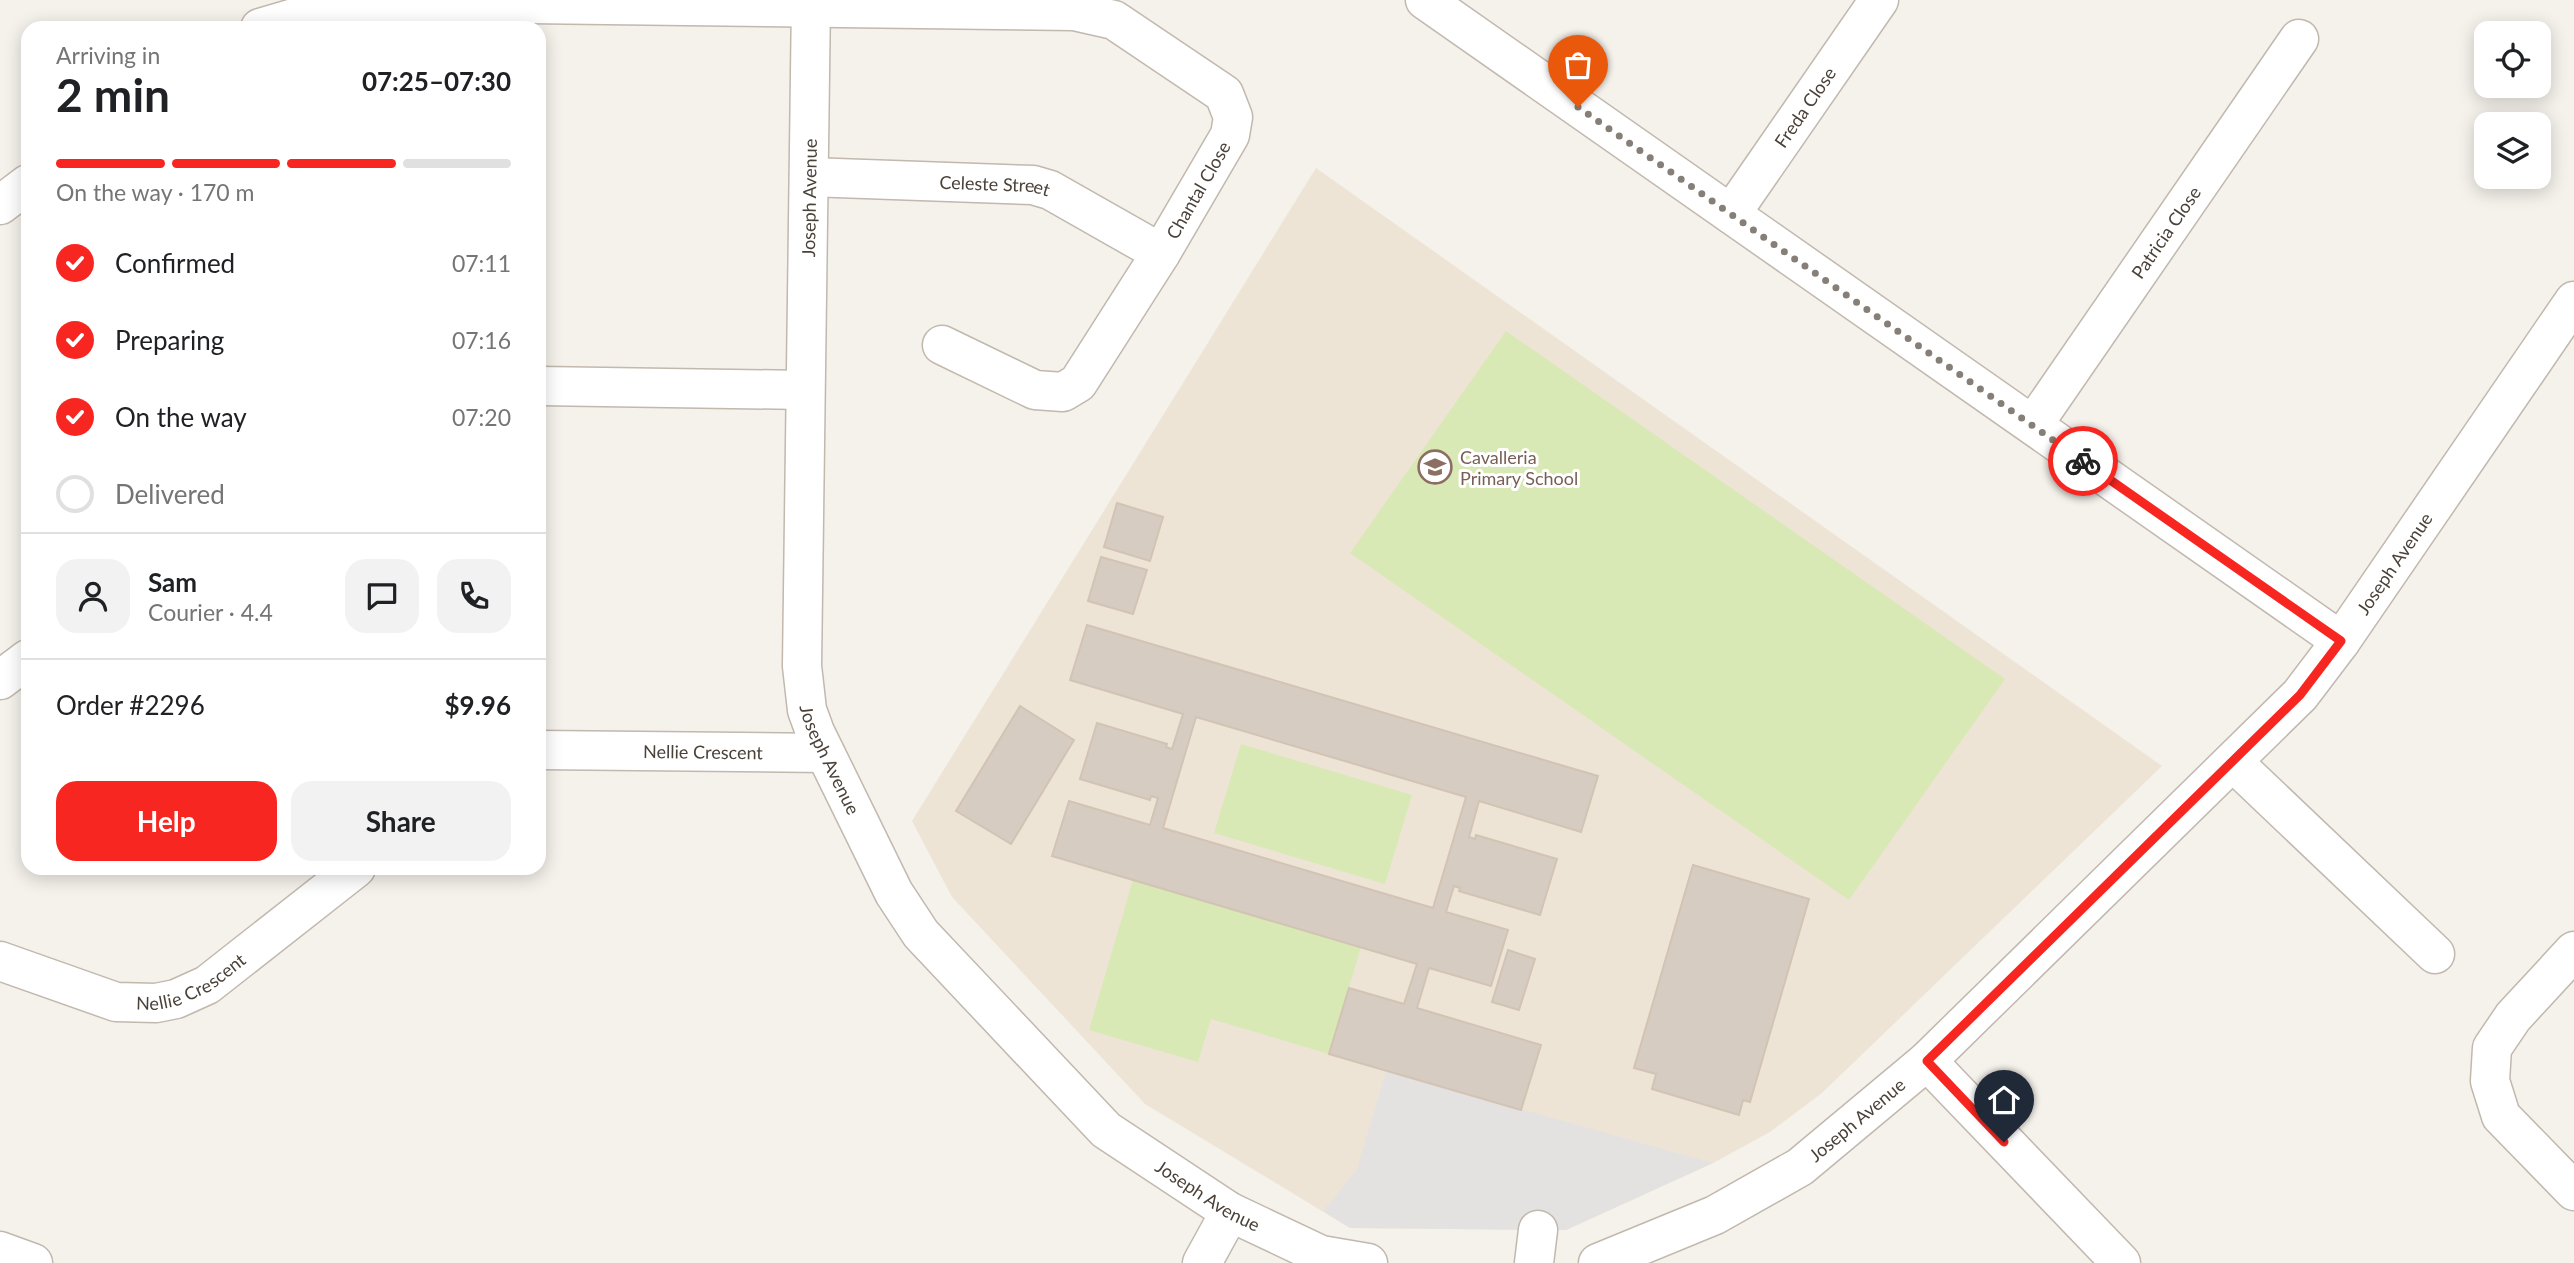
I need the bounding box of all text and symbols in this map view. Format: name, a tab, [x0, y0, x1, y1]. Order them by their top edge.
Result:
map controls	[2474, 21, 2551, 189]
button: locate	[2474, 21, 2551, 98]
pin	[1548, 35, 1608, 107]
text: Arriving in	[56, 41, 160, 69]
icon: bag	[1559, 46, 1597, 84]
street label: Freda Close	[1770, 63, 1840, 151]
text: 07:25–07:30	[362, 65, 511, 97]
text: 2 min	[56, 67, 170, 122]
button: layers	[2474, 112, 2551, 189]
street label: Chantal Close	[1161, 137, 1235, 243]
street label: Joseph Avenue	[797, 139, 821, 257]
street label: Celeste Street	[939, 171, 1053, 201]
text: On the way · 170 m	[56, 178, 255, 206]
street label: Patricia Close	[2126, 182, 2205, 283]
icon: check	[56, 244, 94, 282]
text: Confirmed	[115, 247, 235, 279]
text: 07:11	[452, 249, 511, 277]
icon: check	[56, 321, 94, 359]
text: Preparing	[115, 324, 224, 356]
text: 07:16	[452, 326, 511, 354]
icon: check	[56, 398, 94, 436]
text: On the way	[115, 401, 247, 433]
text: 07:20	[452, 403, 511, 431]
courier	[2048, 426, 2118, 496]
icon: bike	[2064, 442, 2102, 480]
place label: Cavalleria Primary School	[1460, 446, 1578, 489]
school or university icon: Cavalleria Primary School	[1416, 448, 1454, 486]
text: Delivered	[115, 478, 225, 510]
street label: Joseph Avenue	[2352, 508, 2437, 618]
button: person	[56, 559, 130, 633]
button: chat	[345, 559, 419, 633]
button: phone	[437, 559, 511, 633]
text: Sam	[148, 566, 197, 598]
text: Courier · 4.4	[148, 598, 273, 626]
text: Order #2296	[56, 689, 205, 721]
text: $9.96	[445, 689, 511, 721]
street label: Joseph Avenue	[796, 704, 865, 818]
street label: Nellie Crescent	[643, 740, 764, 763]
button: Help	[56, 781, 277, 861]
button: Share	[291, 781, 511, 861]
street label: Nellie Crescent	[136, 948, 250, 1014]
pin	[1974, 1070, 2034, 1142]
street label: Joseph Avenue	[1804, 1073, 1909, 1166]
icon: home	[1985, 1081, 2023, 1119]
street label: Joseph Avenue	[1152, 1155, 1264, 1236]

